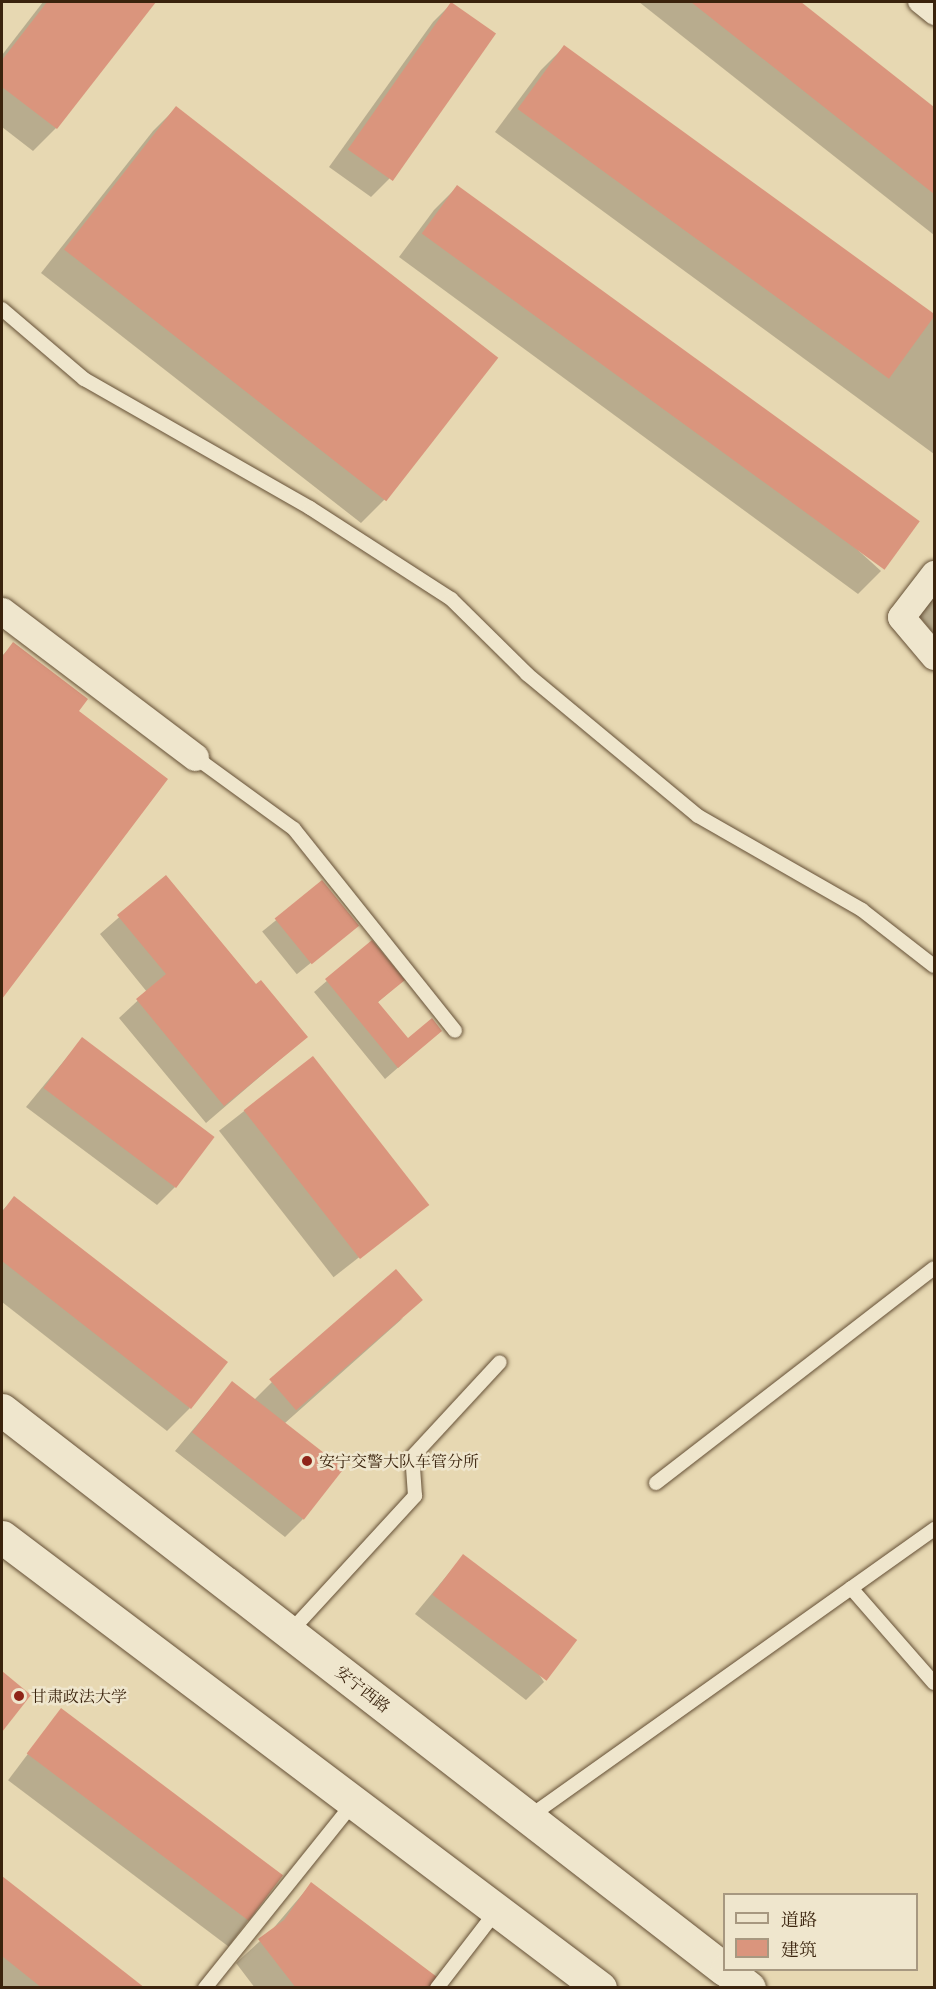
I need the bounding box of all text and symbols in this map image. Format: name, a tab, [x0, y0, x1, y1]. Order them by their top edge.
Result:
place label: 安宁交警大队车管分所	[319, 1451, 479, 1471]
marker: 安宁交警大队车管分所	[300, 1454, 314, 1468]
street label: 安宁西路	[332, 1662, 394, 1716]
place label: 甘肃政法大学	[31, 1686, 127, 1706]
marker: 甘肃政法大学	[12, 1689, 26, 1703]
legend	[723, 1893, 918, 1971]
text: 道路	[781, 1909, 817, 1931]
text: 建筑	[781, 1939, 817, 1961]

